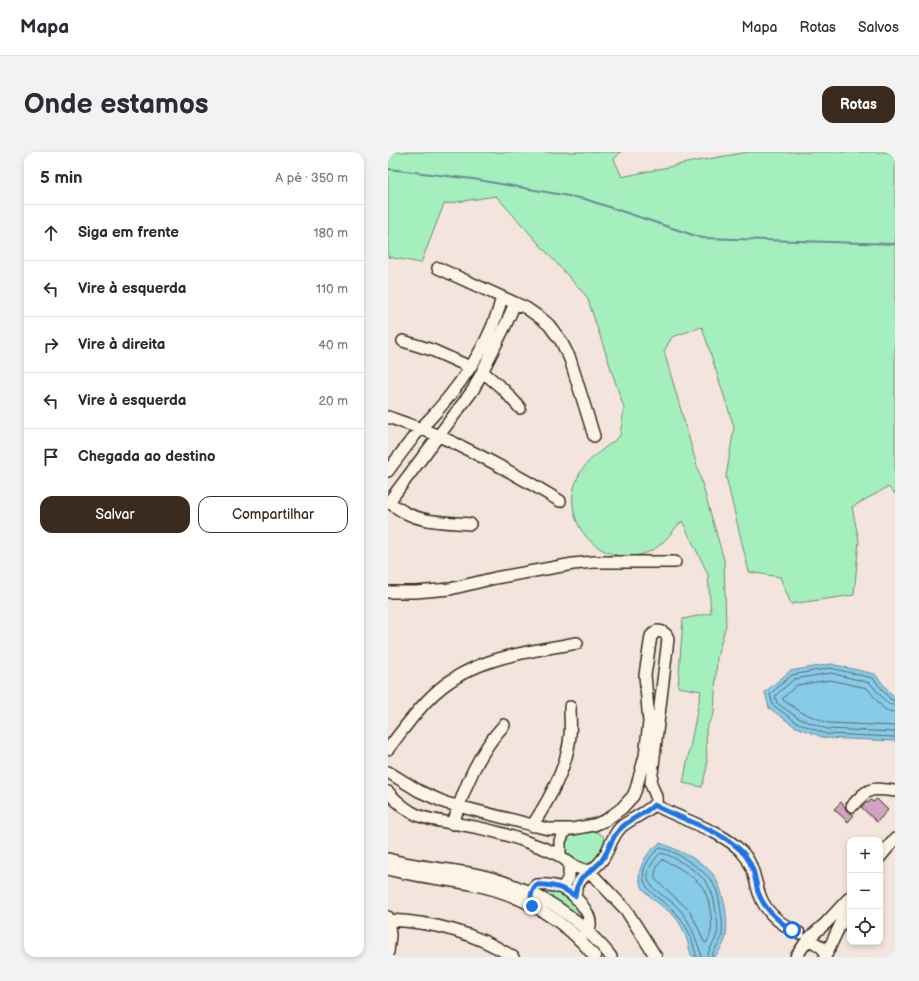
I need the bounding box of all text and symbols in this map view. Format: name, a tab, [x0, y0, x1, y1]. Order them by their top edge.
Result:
text: Mapa	[20, 16, 69, 39]
text: Mapa	[741, 19, 778, 36]
text: Rotas	[800, 19, 836, 36]
text: Salvos	[858, 19, 899, 36]
button: Rotas	[822, 86, 895, 123]
text: Onde estamos	[24, 88, 209, 121]
text: 5 min	[40, 168, 83, 188]
text: A pé · 350 m	[275, 170, 348, 186]
icon: ahead	[40, 222, 62, 244]
text: Siga em frente	[78, 223, 179, 242]
text: 180 m	[313, 225, 348, 241]
icon: left	[40, 278, 62, 300]
text: Vire à esquerda	[78, 279, 186, 298]
text: 110 m	[316, 281, 348, 297]
icon: right	[40, 334, 62, 356]
text: Vire à direita	[78, 335, 165, 354]
text: 40 m	[318, 337, 348, 353]
icon: left	[40, 390, 62, 412]
text: Vire à esquerda	[78, 391, 186, 410]
text: 20 m	[318, 393, 348, 409]
icon: arrive	[40, 446, 62, 468]
text: Chegada ao destino	[78, 447, 216, 466]
button: Salvar	[40, 496, 190, 533]
button: Compartilhar	[198, 496, 348, 533]
map controls	[847, 837, 883, 945]
button: +	[847, 837, 883, 873]
button: −	[847, 873, 883, 909]
route end	[523, 897, 541, 915]
button: locate	[847, 909, 883, 945]
route start	[783, 921, 801, 939]

